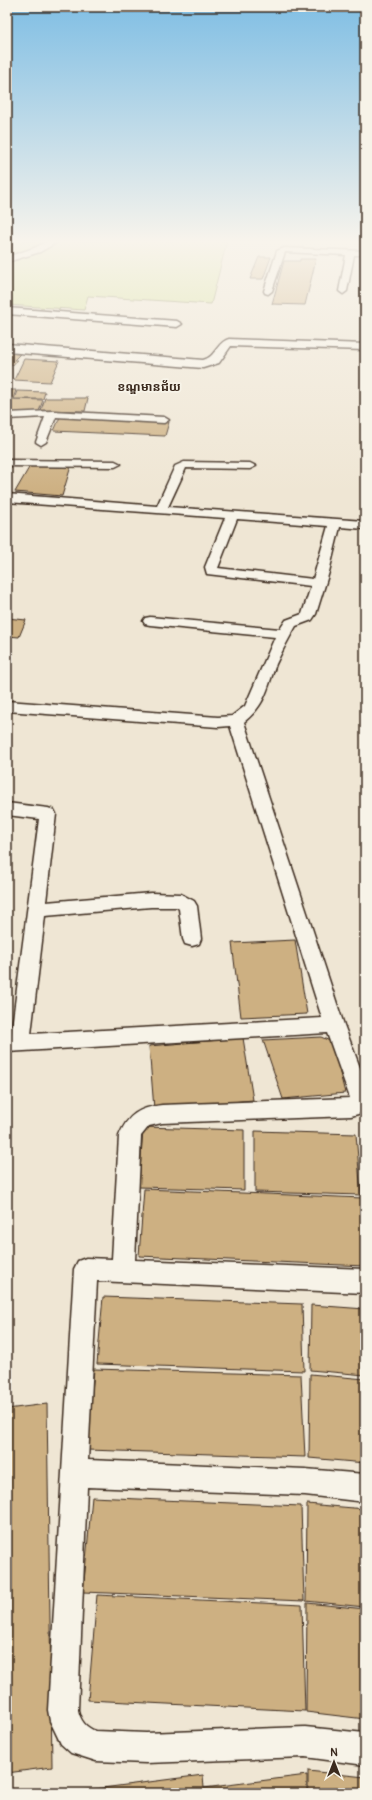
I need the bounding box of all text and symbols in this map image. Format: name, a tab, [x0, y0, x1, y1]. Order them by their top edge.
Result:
district label: ខណ្ឌមានជ័យ	[117, 380, 181, 395]
north arrow	[314, 1742, 354, 1782]
text: N	[330, 1746, 338, 1759]

